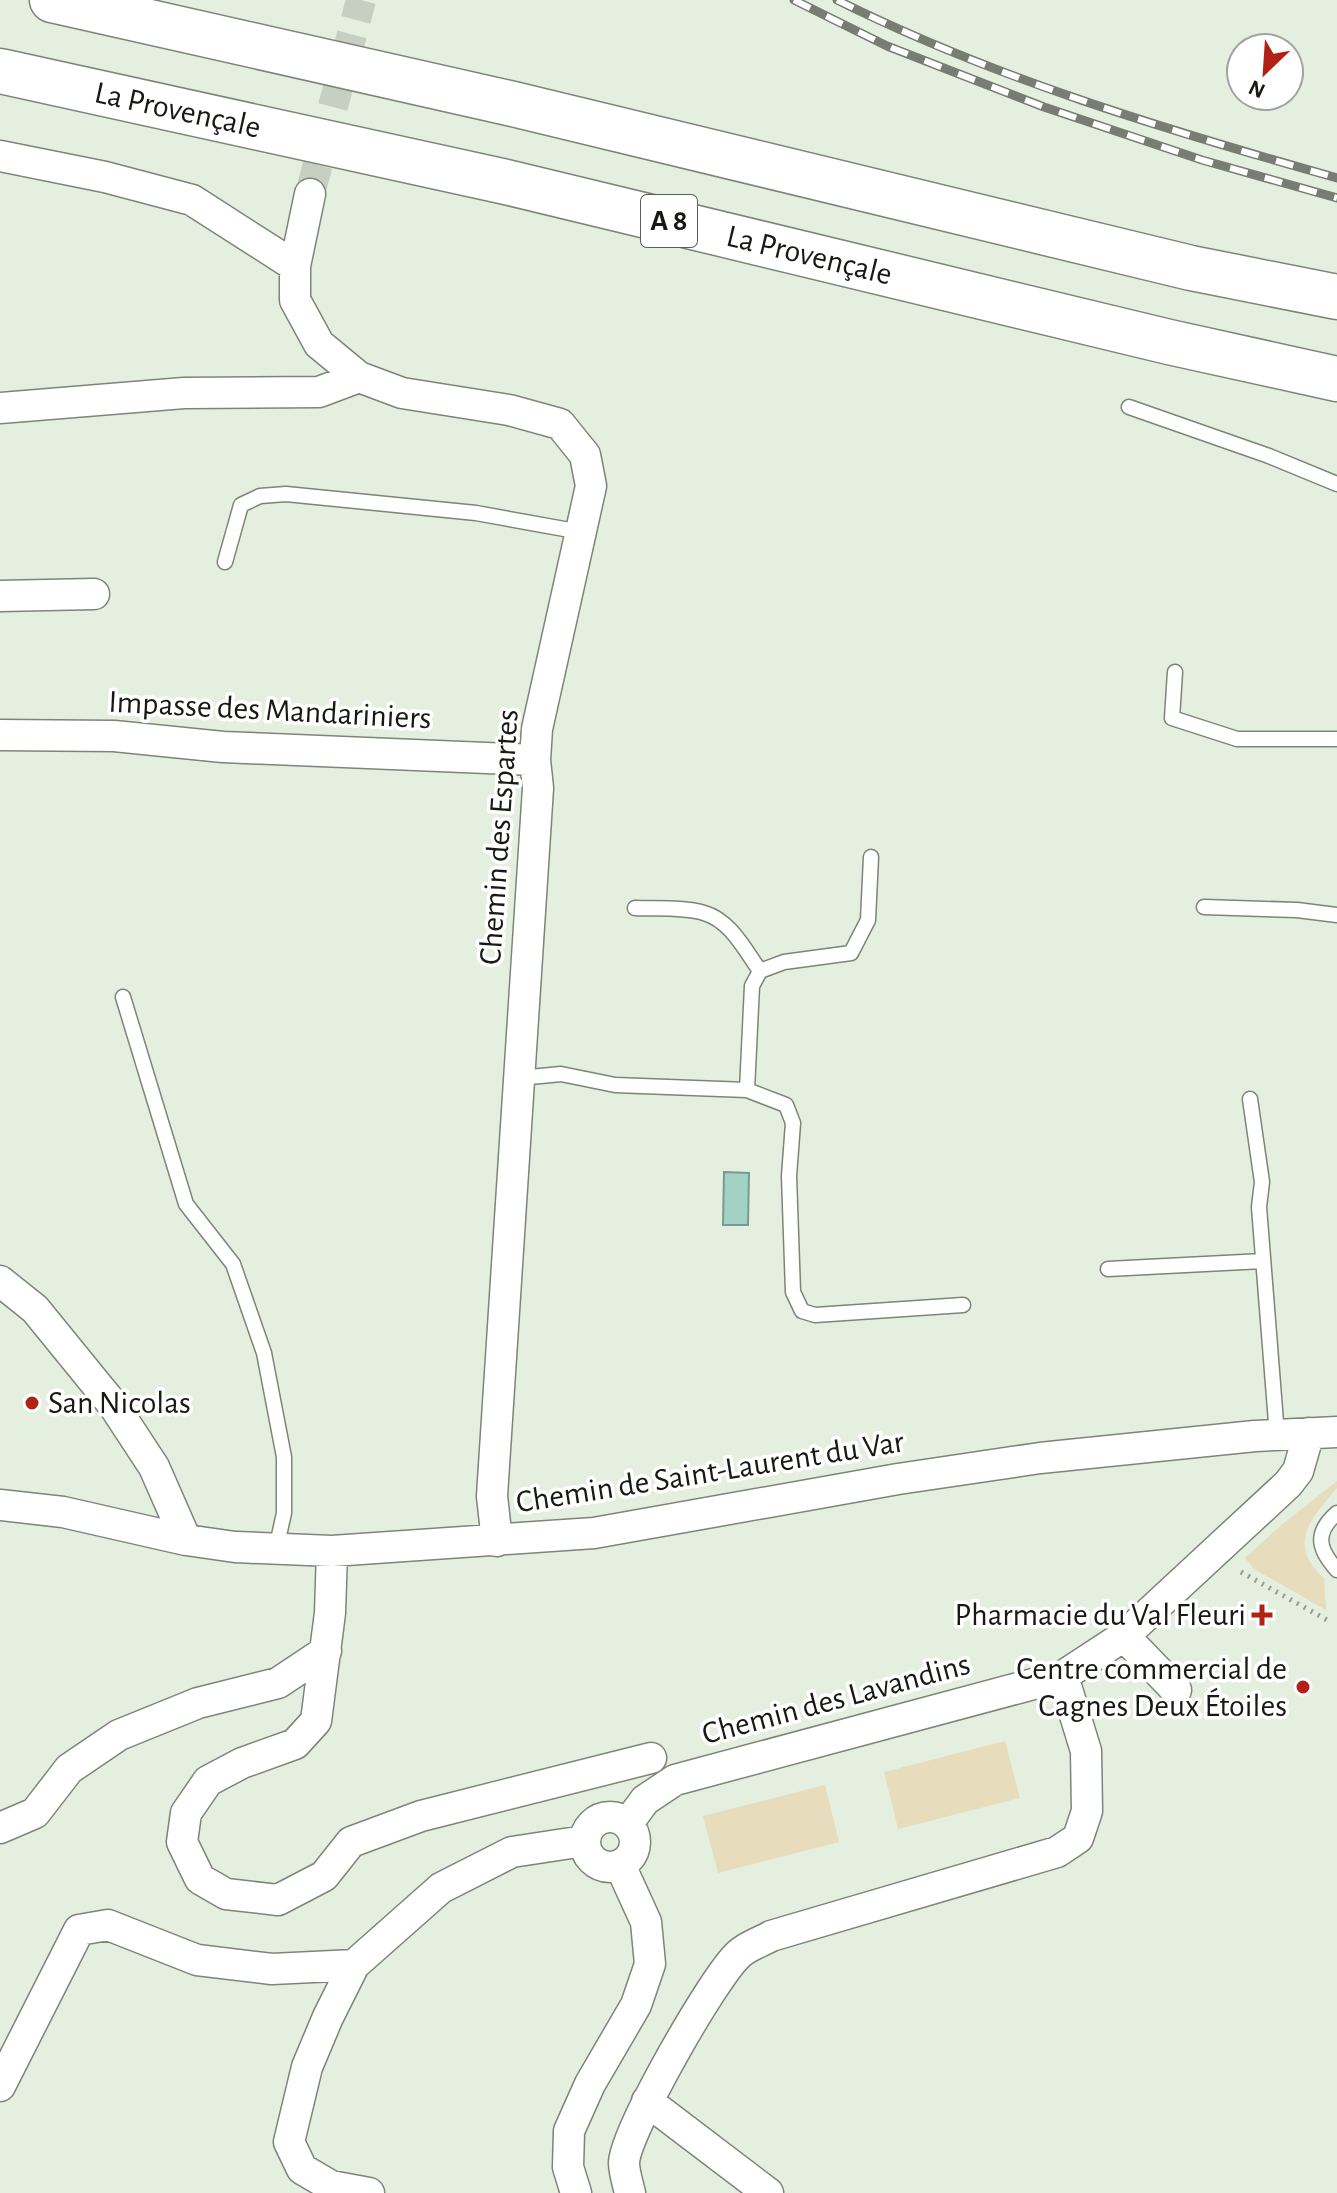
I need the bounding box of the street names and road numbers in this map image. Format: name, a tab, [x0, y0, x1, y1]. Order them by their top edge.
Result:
street label: La Provençale	[92, 76, 264, 144]
road number: A 8	[641, 195, 697, 247]
street label: La Provençale	[723, 220, 895, 291]
street label: Impasse des Mandariniers	[108, 686, 432, 734]
street label: Chemin des Espartes	[474, 708, 524, 966]
street label: Chemin de Saint-Laurent du Var	[514, 1425, 907, 1518]
street label: Chemin des Lavandins	[699, 1648, 973, 1750]

